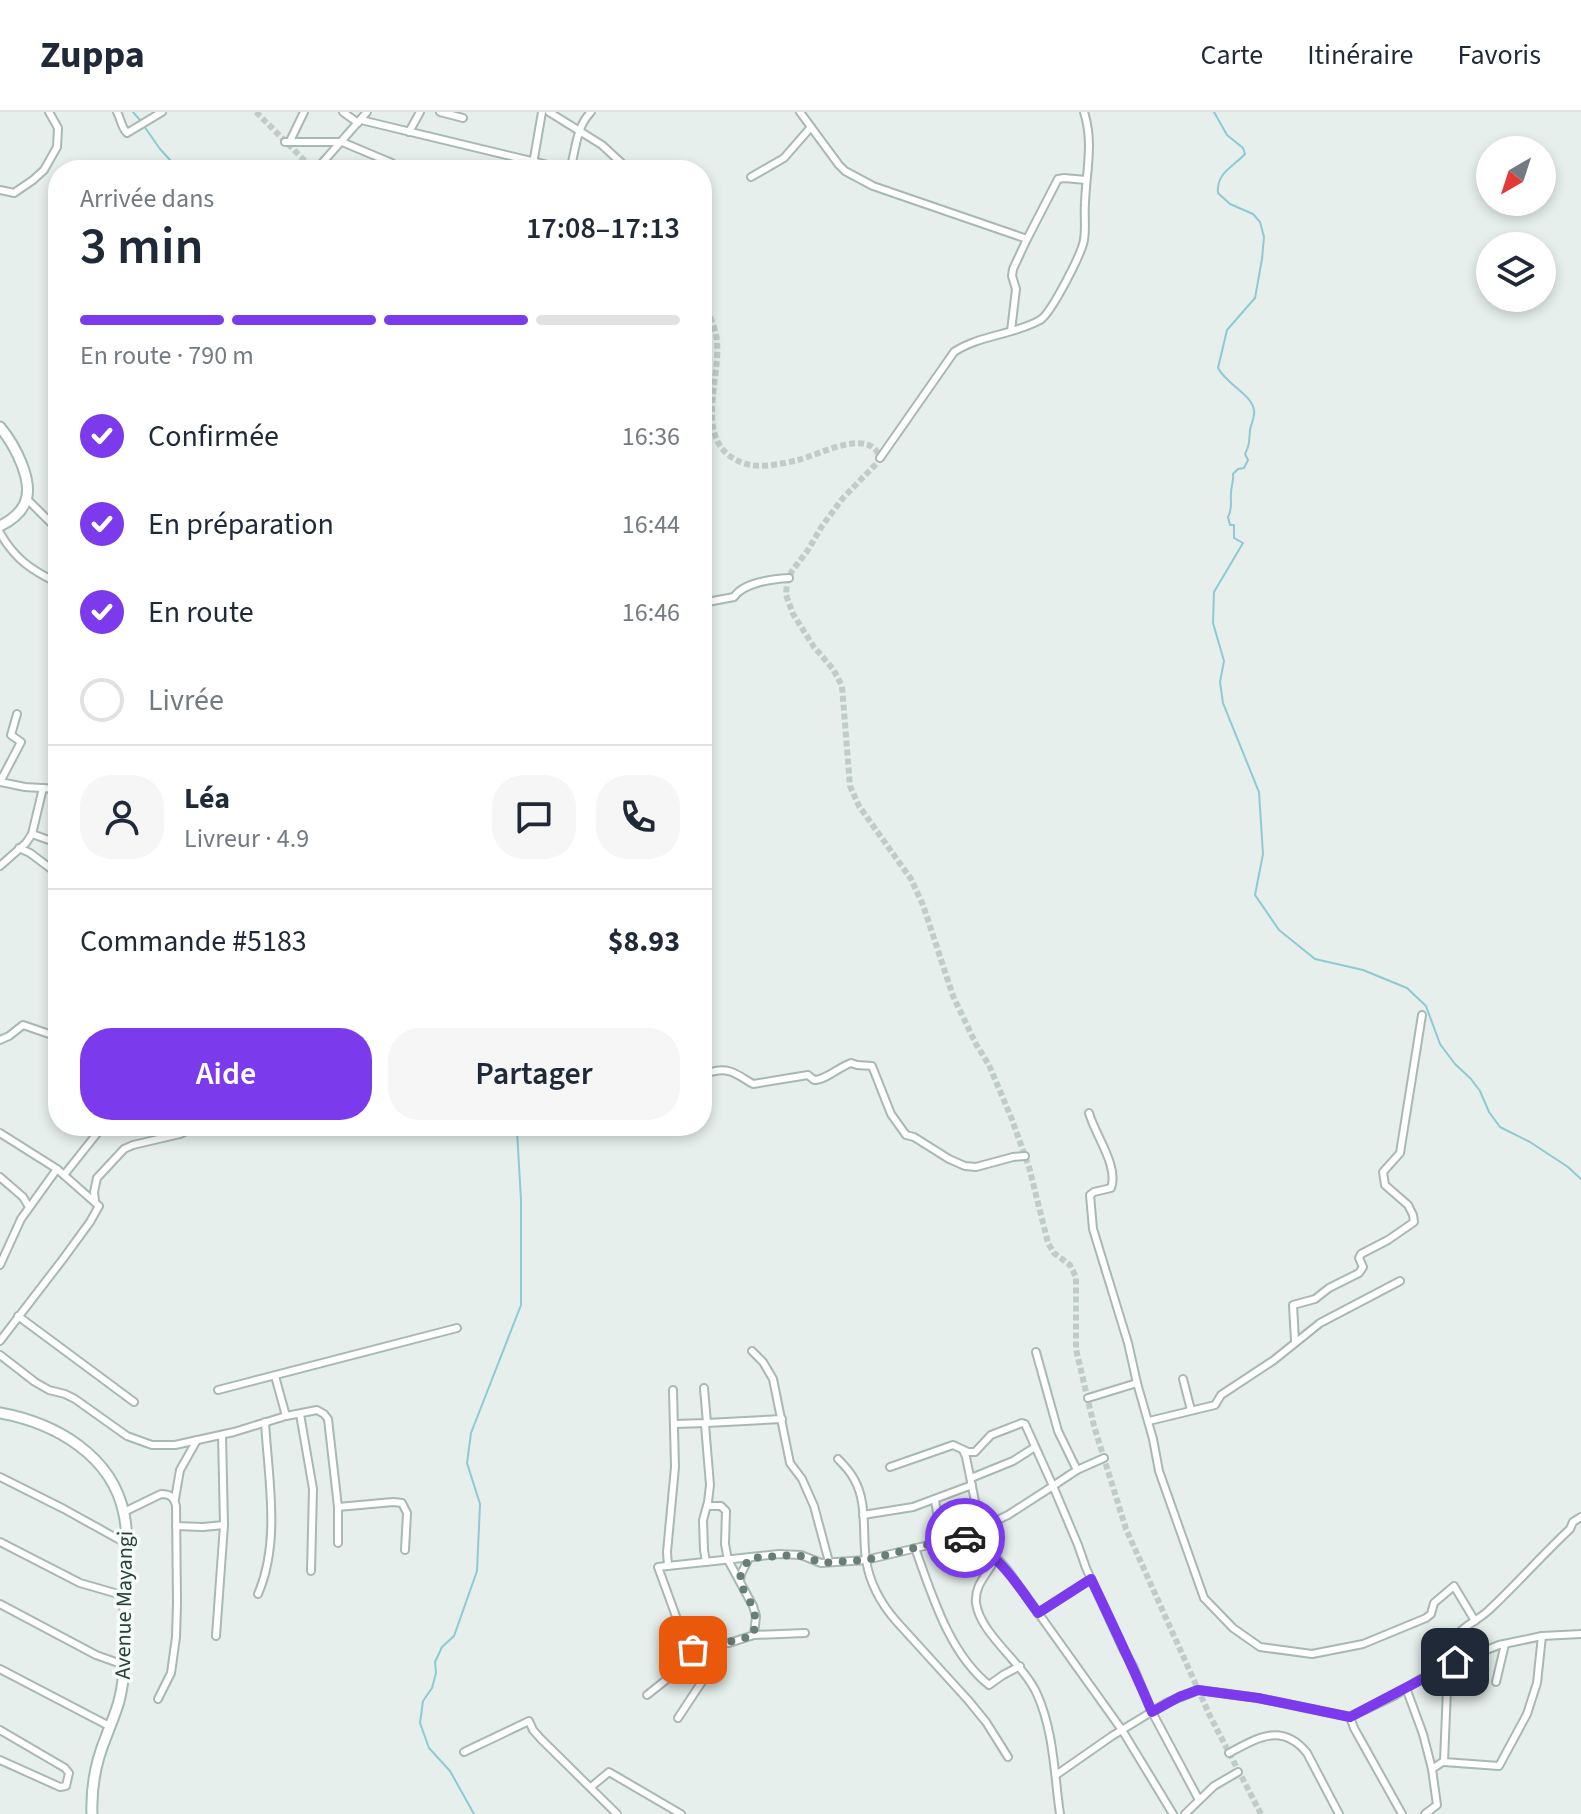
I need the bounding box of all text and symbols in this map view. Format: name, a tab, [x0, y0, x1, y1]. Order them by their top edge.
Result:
text: Zuppa	[40, 28, 145, 82]
text: Carte	[1200, 35, 1263, 75]
text: Itinéraire	[1307, 35, 1414, 75]
text: Favoris	[1458, 35, 1541, 75]
north arrow	[1476, 136, 1556, 216]
map controls	[1476, 136, 1556, 312]
text: Arrivée dans	[80, 180, 214, 217]
text: 17:08–17:13	[526, 207, 680, 250]
text: 3 min	[80, 210, 204, 284]
button: layers	[1476, 232, 1556, 312]
text: En route · 790 m	[80, 337, 254, 374]
icon: check	[80, 414, 124, 458]
text: Confirmée	[148, 415, 279, 458]
text: 16:36	[622, 418, 680, 455]
icon: check	[80, 502, 124, 546]
text: En préparation	[148, 503, 334, 546]
text: 16:44	[622, 506, 680, 543]
icon: check	[80, 590, 124, 634]
text: En route	[148, 591, 254, 634]
text: 16:46	[622, 594, 680, 631]
text: Livrée	[148, 679, 224, 722]
button: person	[80, 775, 164, 859]
button: chat	[492, 775, 576, 859]
button: phone	[596, 775, 680, 859]
text: Léa	[184, 777, 230, 820]
text: Livreur · 4.9	[184, 820, 309, 857]
text: Commande #5183	[80, 920, 307, 963]
text: $8.93	[608, 920, 680, 963]
button: Aide	[80, 1028, 372, 1120]
button: Partager	[388, 1028, 680, 1120]
courier	[925, 1498, 1005, 1578]
icon: car	[943, 1516, 987, 1560]
street label: Avenue Mayangi	[107, 1530, 141, 1680]
pin	[659, 1616, 727, 1684]
icon: bag	[671, 1628, 715, 1672]
pin	[1421, 1628, 1489, 1696]
icon: home	[1433, 1640, 1477, 1684]

